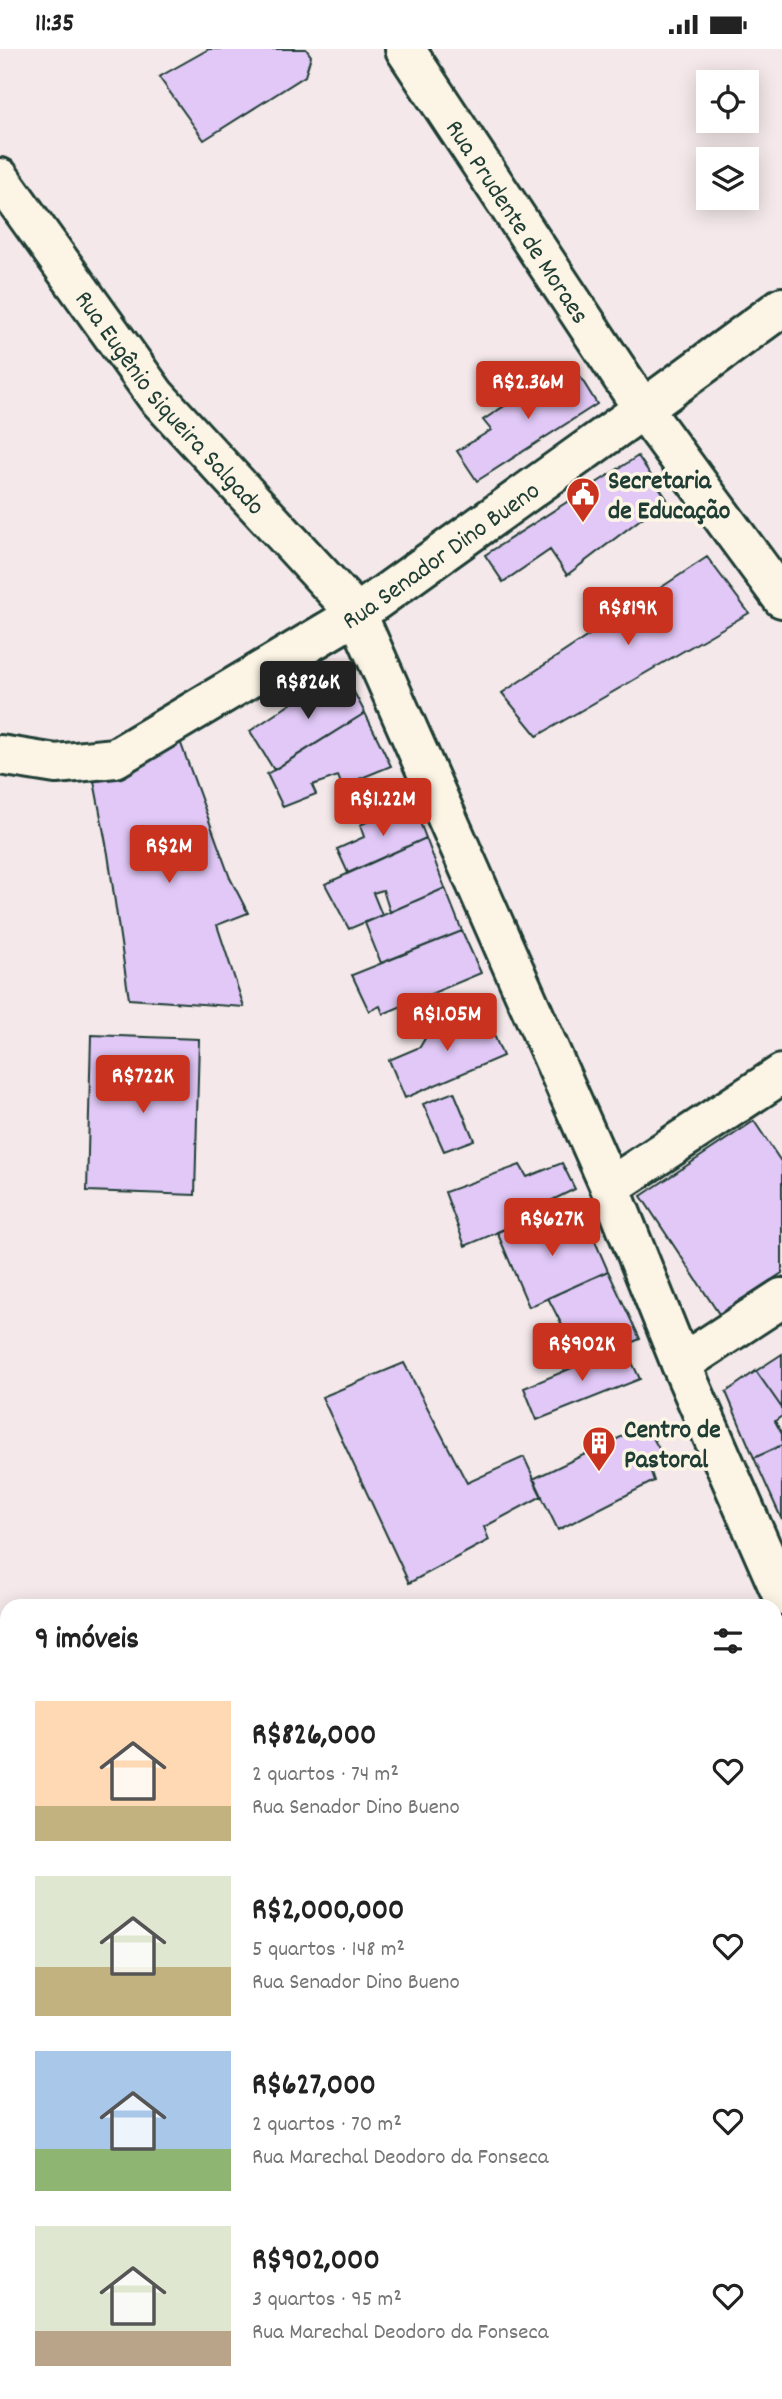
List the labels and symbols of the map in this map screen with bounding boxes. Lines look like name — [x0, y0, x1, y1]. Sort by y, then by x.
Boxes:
street label: Rua Prudente de Moraes — [435, 113, 597, 332]
street label: Rua Eugênio Siqueira Salgado — [64, 284, 272, 525]
pin: R$2.36M — [463, 361, 593, 421]
place label: Secretaria de Educação — [608, 464, 731, 531]
street label: Rua Senador Dino Bueno — [336, 474, 549, 641]
public building icon: Secretaria de Educação — [564, 475, 602, 524]
pin: R$819K — [571, 587, 685, 647]
pin: R$826K — [251, 661, 365, 721]
pin: R$1.22M — [318, 779, 448, 838]
pin: R$2M — [128, 825, 210, 885]
pin: R$1.05M — [382, 993, 512, 1053]
pin: R$722K — [86, 1055, 200, 1115]
pin: R$627K — [495, 1199, 609, 1258]
pin: R$902K — [525, 1323, 639, 1383]
place label: Centro de Pastoral — [624, 1413, 721, 1480]
building icon: Centro de Pastoral — [580, 1424, 618, 1473]

